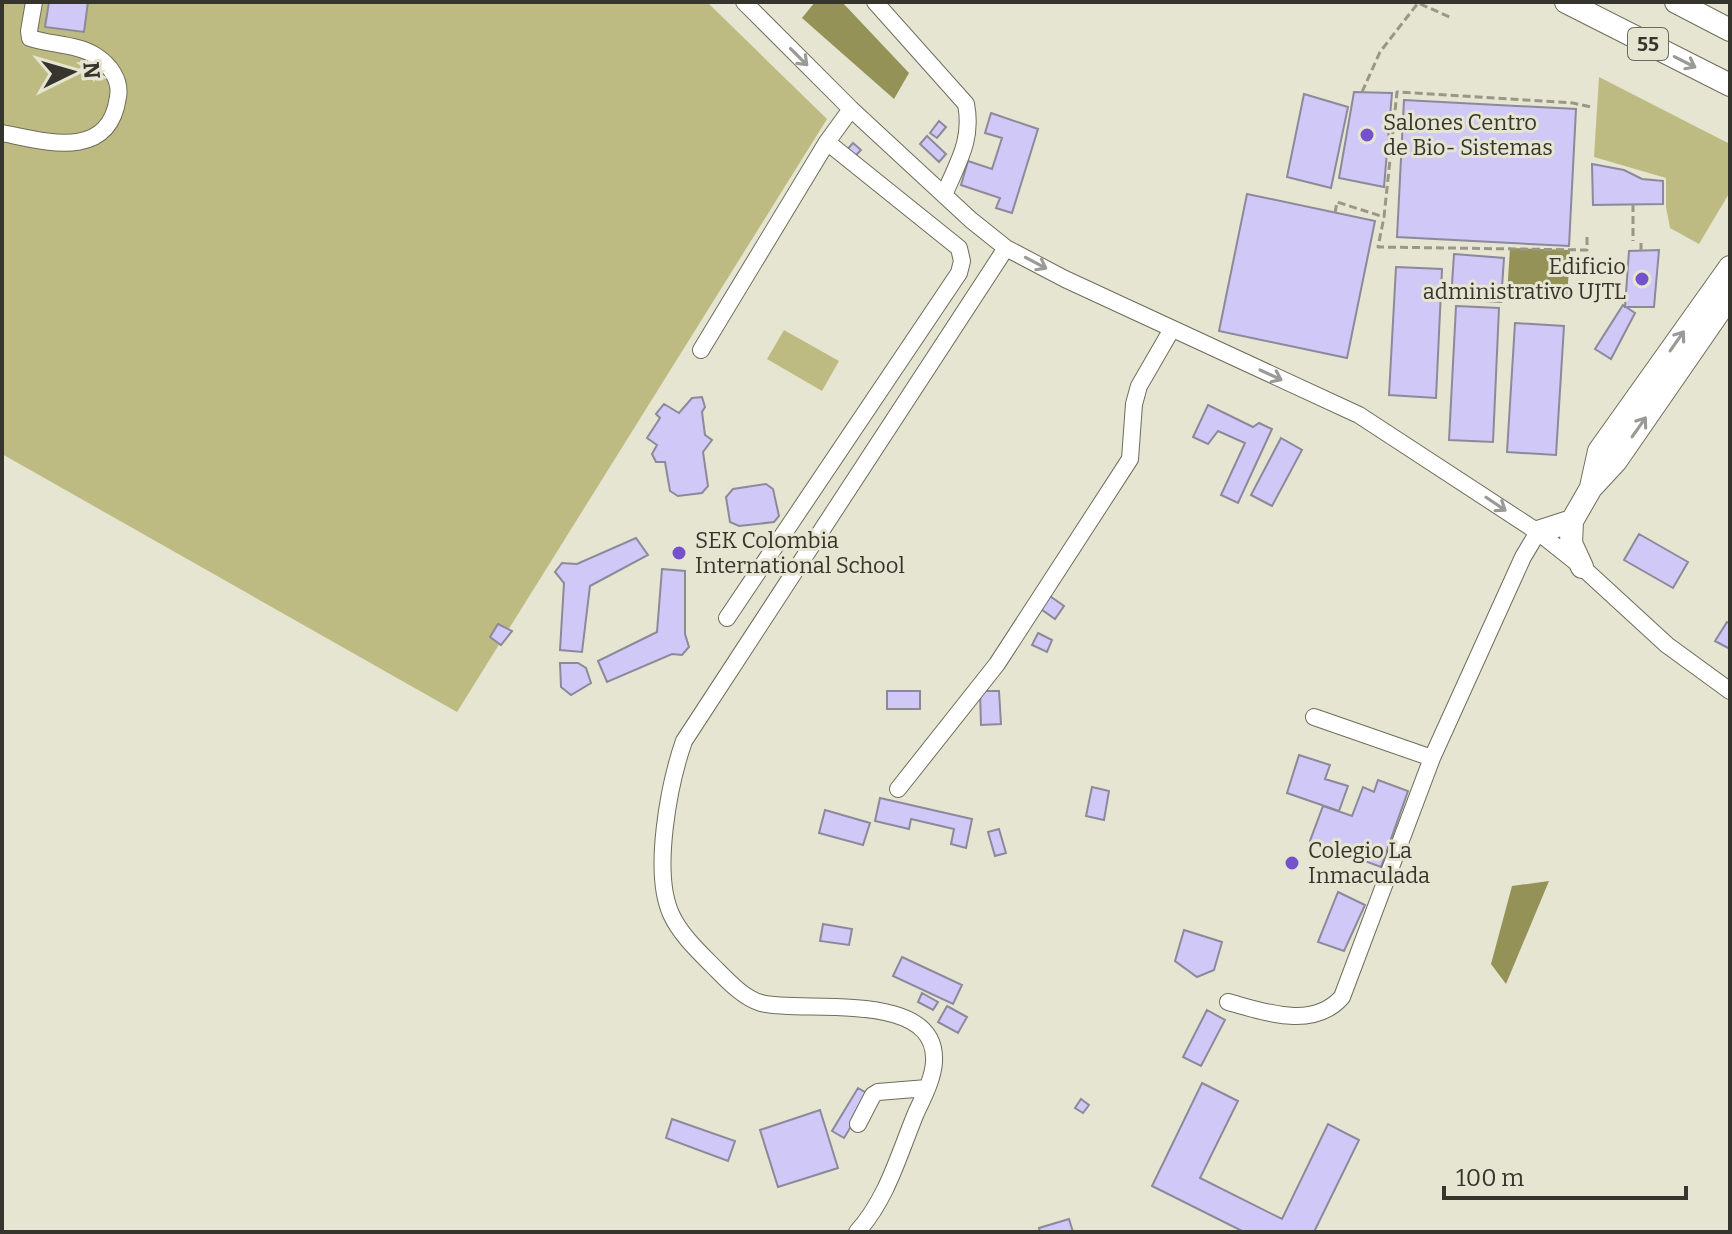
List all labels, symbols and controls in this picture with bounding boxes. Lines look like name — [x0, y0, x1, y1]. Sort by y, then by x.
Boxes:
road number: 55 — [1628, 28, 1668, 60]
north arrow — [32, 32, 112, 112]
one-way arrow — [789, 47, 808, 66]
one-way arrow — [1673, 55, 1697, 71]
text: N — [77, 61, 106, 80]
place label: Salones Centro de Bio- Sistemas — [1383, 109, 1553, 161]
marker: Salones Centro de Bio- Sistemas — [1358, 126, 1376, 144]
place label: Edificio administrativo UJTL — [1423, 253, 1626, 305]
one-way arrow — [1024, 256, 1048, 272]
marker: Edificio administrativo UJTL — [1633, 270, 1651, 288]
one-way arrow — [1669, 331, 1685, 353]
one-way arrow — [1259, 368, 1283, 383]
one-way arrow — [1631, 416, 1647, 438]
one-way arrow — [1484, 496, 1507, 512]
place label: SEK Colombia International School — [695, 527, 905, 579]
marker: SEK Colombia International School — [670, 544, 688, 562]
place label: Colegio La Inmaculada — [1308, 837, 1430, 889]
marker: Colegio La Inmaculada — [1283, 854, 1301, 872]
scale bar — [1444, 1150, 1686, 1200]
text: 100 m — [1456, 1164, 1524, 1192]

